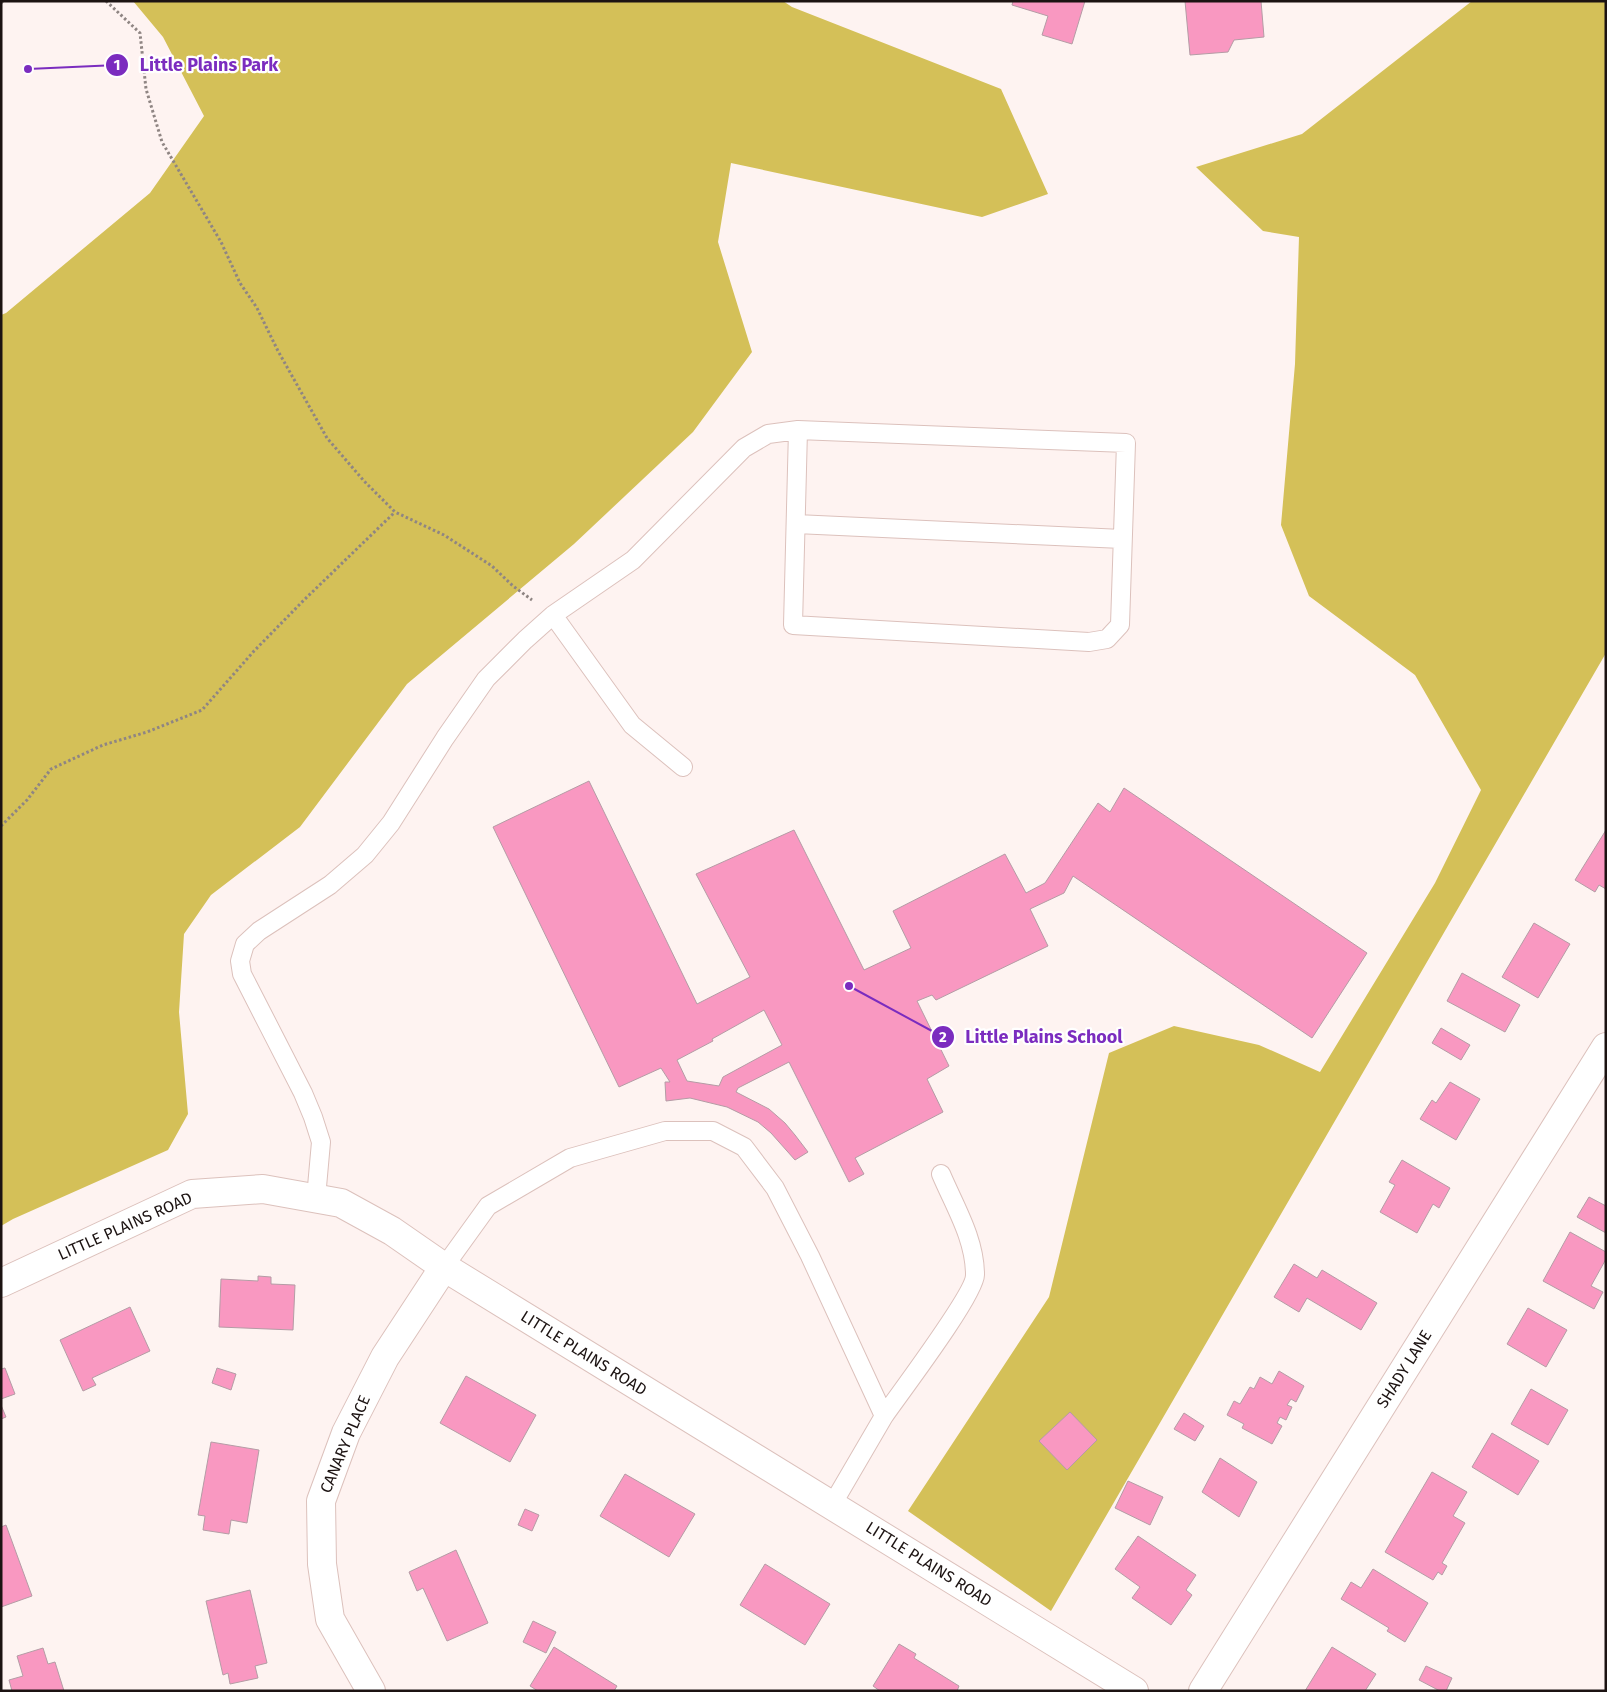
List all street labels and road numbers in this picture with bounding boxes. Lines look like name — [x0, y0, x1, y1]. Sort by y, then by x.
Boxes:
street label: LITTLE PLAINS ROAD — [55, 1188, 195, 1264]
street label: LITTLE PLAINS ROAD — [517, 1307, 651, 1399]
street label: SHADY LANE — [1373, 1327, 1435, 1411]
street label: CANARY PLACE — [316, 1392, 374, 1496]
street label: LITTLE PLAINS ROAD — [862, 1518, 996, 1610]

